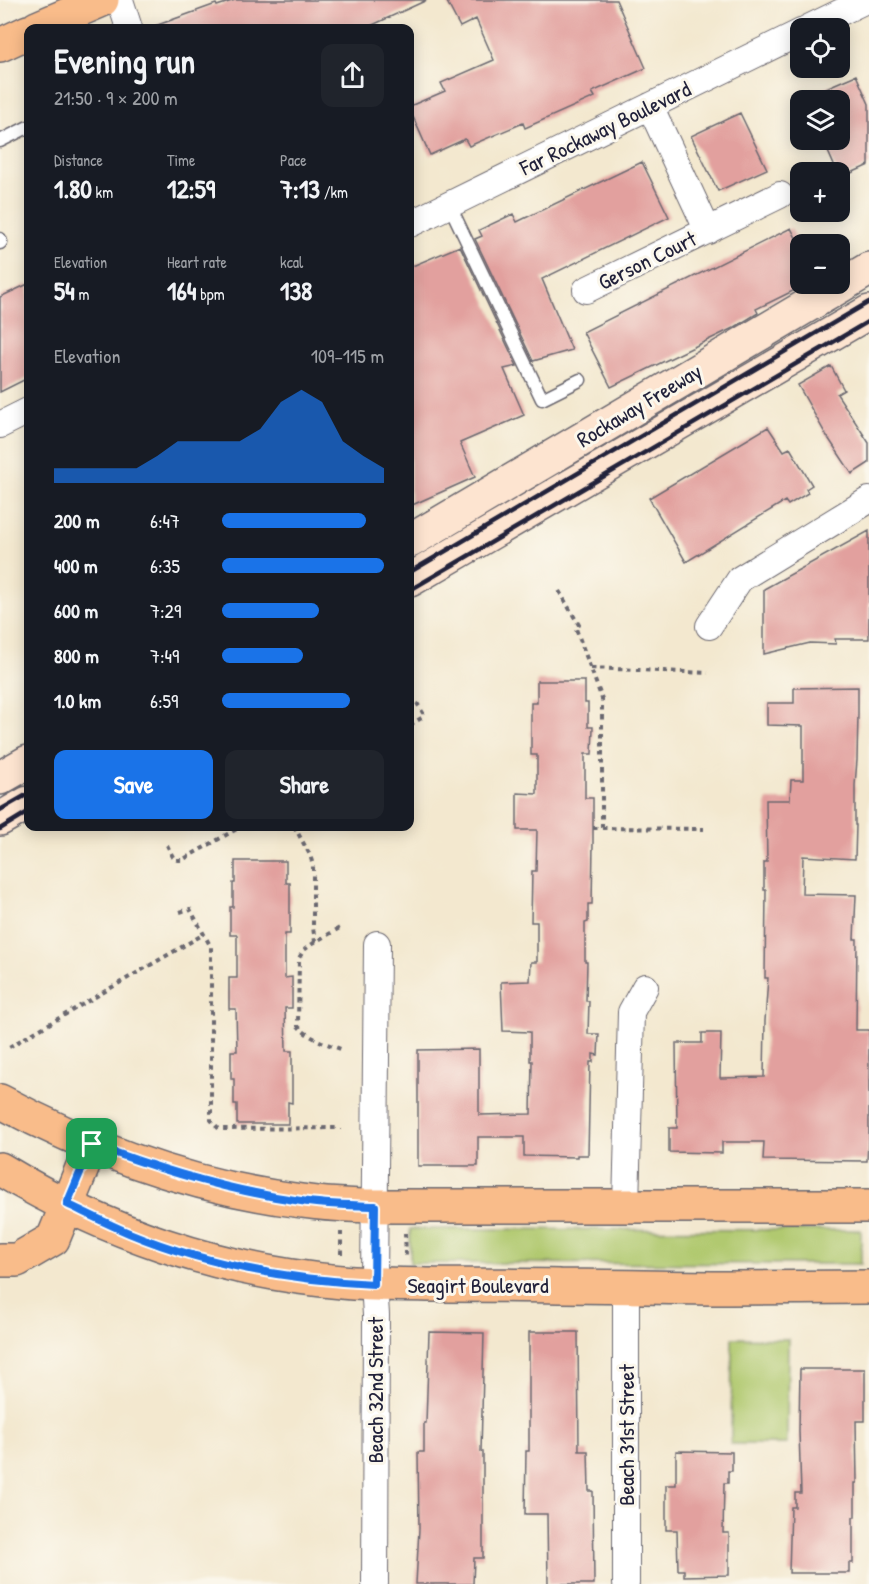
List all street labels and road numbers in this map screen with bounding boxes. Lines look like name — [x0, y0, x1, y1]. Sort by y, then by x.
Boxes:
street label: Far Rockaway Boulevard — [514, 73, 696, 183]
street label: Gerson Court — [593, 223, 702, 297]
street label: Rockaway Freeway — [571, 356, 707, 454]
street label: Seagirt Boulevard — [407, 1270, 549, 1300]
street label: Beach 32nd Street — [360, 1316, 390, 1463]
street label: Beach 31st Street — [611, 1364, 641, 1506]

